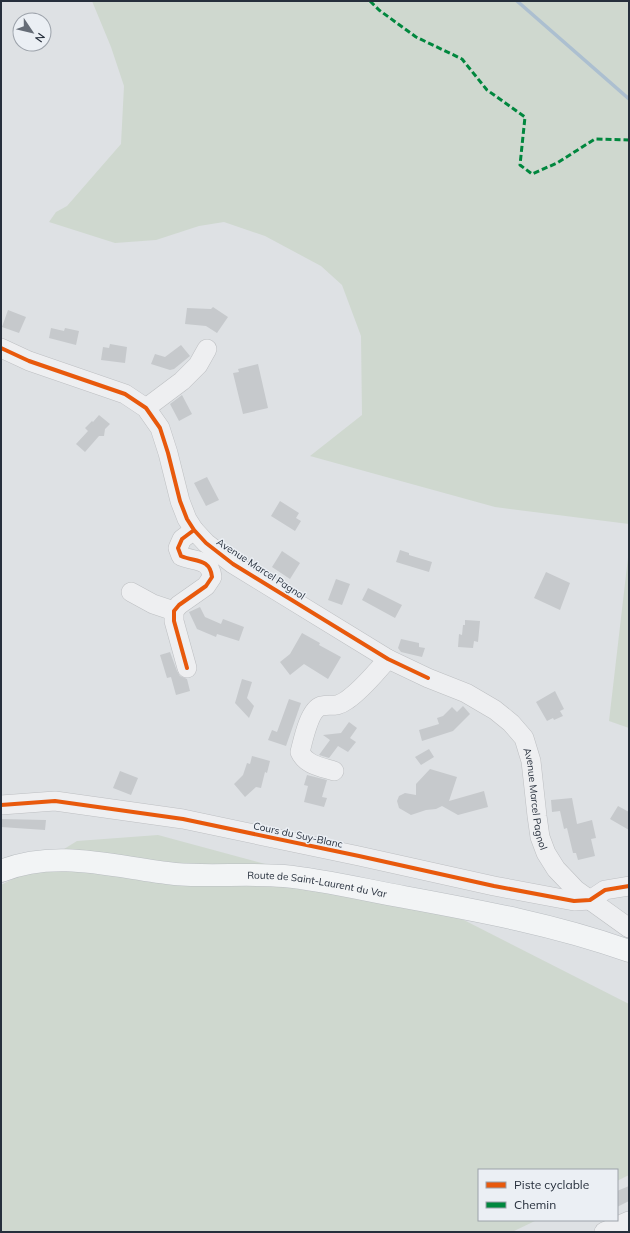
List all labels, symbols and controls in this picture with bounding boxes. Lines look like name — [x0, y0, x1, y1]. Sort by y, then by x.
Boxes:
north arrow — [12, 12, 52, 52]
text: N — [32, 30, 48, 45]
street label: Avenue Marcel Pagnol — [214, 535, 308, 603]
street label: Avenue Marcel Pagnol — [521, 746, 551, 852]
street label: Cours du Suy-Blanc — [252, 819, 344, 851]
street label: Route de Saint-Laurent du Var — [247, 868, 388, 900]
legend — [478, 1169, 618, 1221]
text: Piste cyclable — [514, 1177, 589, 1192]
text: Chemin — [514, 1197, 556, 1212]

